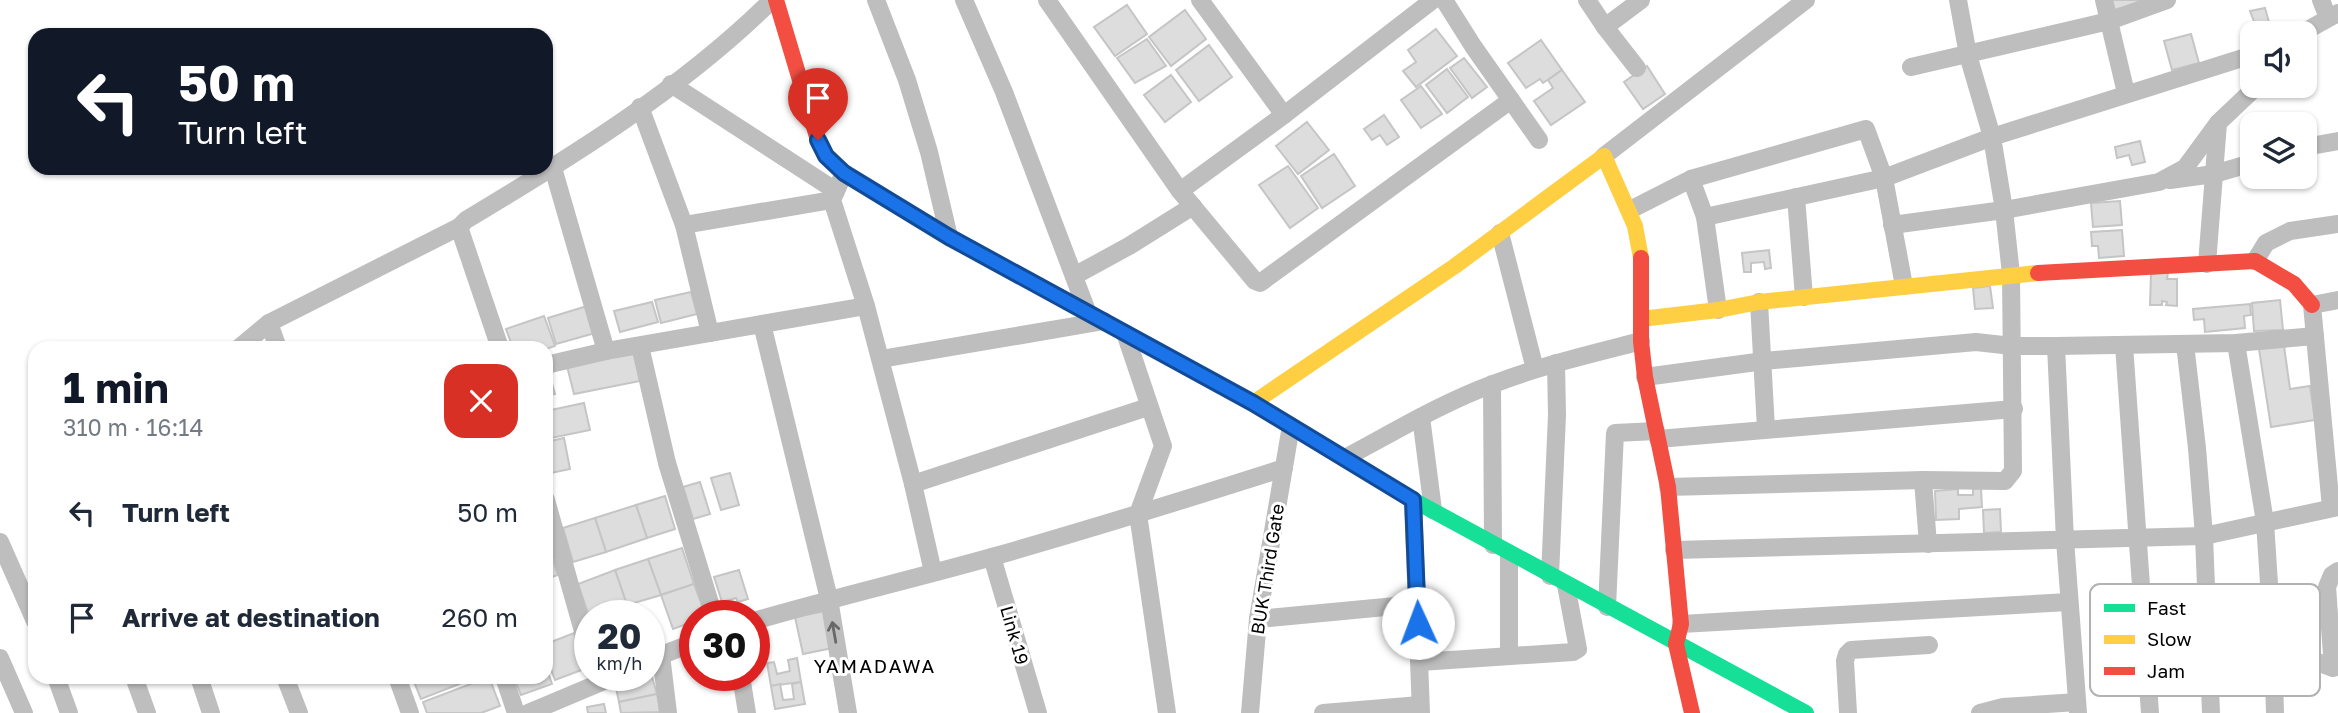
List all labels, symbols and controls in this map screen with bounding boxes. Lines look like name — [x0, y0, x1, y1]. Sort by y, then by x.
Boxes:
map controls — [2240, 21, 2317, 189]
button: sound — [2240, 21, 2317, 98]
text: 50 m — [178, 53, 295, 112]
icon: left — [63, 56, 154, 147]
pin — [788, 68, 848, 140]
icon: arrive — [799, 79, 837, 117]
button: layers — [2240, 112, 2317, 189]
text: Turn left — [178, 113, 307, 151]
text: 1 min — [63, 362, 169, 412]
button: close — [444, 364, 518, 438]
text: 310 m · 16:14 — [63, 413, 204, 441]
icon: left — [63, 494, 101, 532]
text: Turn left — [122, 497, 230, 528]
text: 50 m — [457, 497, 518, 528]
street label: BUK Third Gate — [1246, 502, 1288, 636]
legend — [2090, 584, 2320, 696]
position arrow — [1381, 586, 1455, 660]
text: Fast — [2147, 596, 2186, 619]
icon: arrive — [63, 599, 101, 637]
speed limit sign: 30 — [679, 600, 770, 691]
text: Arrive at destination — [122, 602, 380, 633]
text: 260 m — [442, 602, 518, 633]
street label: Link 19 — [996, 603, 1034, 667]
text: 20 — [597, 615, 642, 657]
one-way arrow — [827, 621, 840, 644]
text: Slow — [2147, 627, 2192, 650]
text: km/h — [597, 652, 642, 674]
district label: YAMADAWA — [814, 654, 936, 677]
text: Jam — [2147, 659, 2185, 682]

